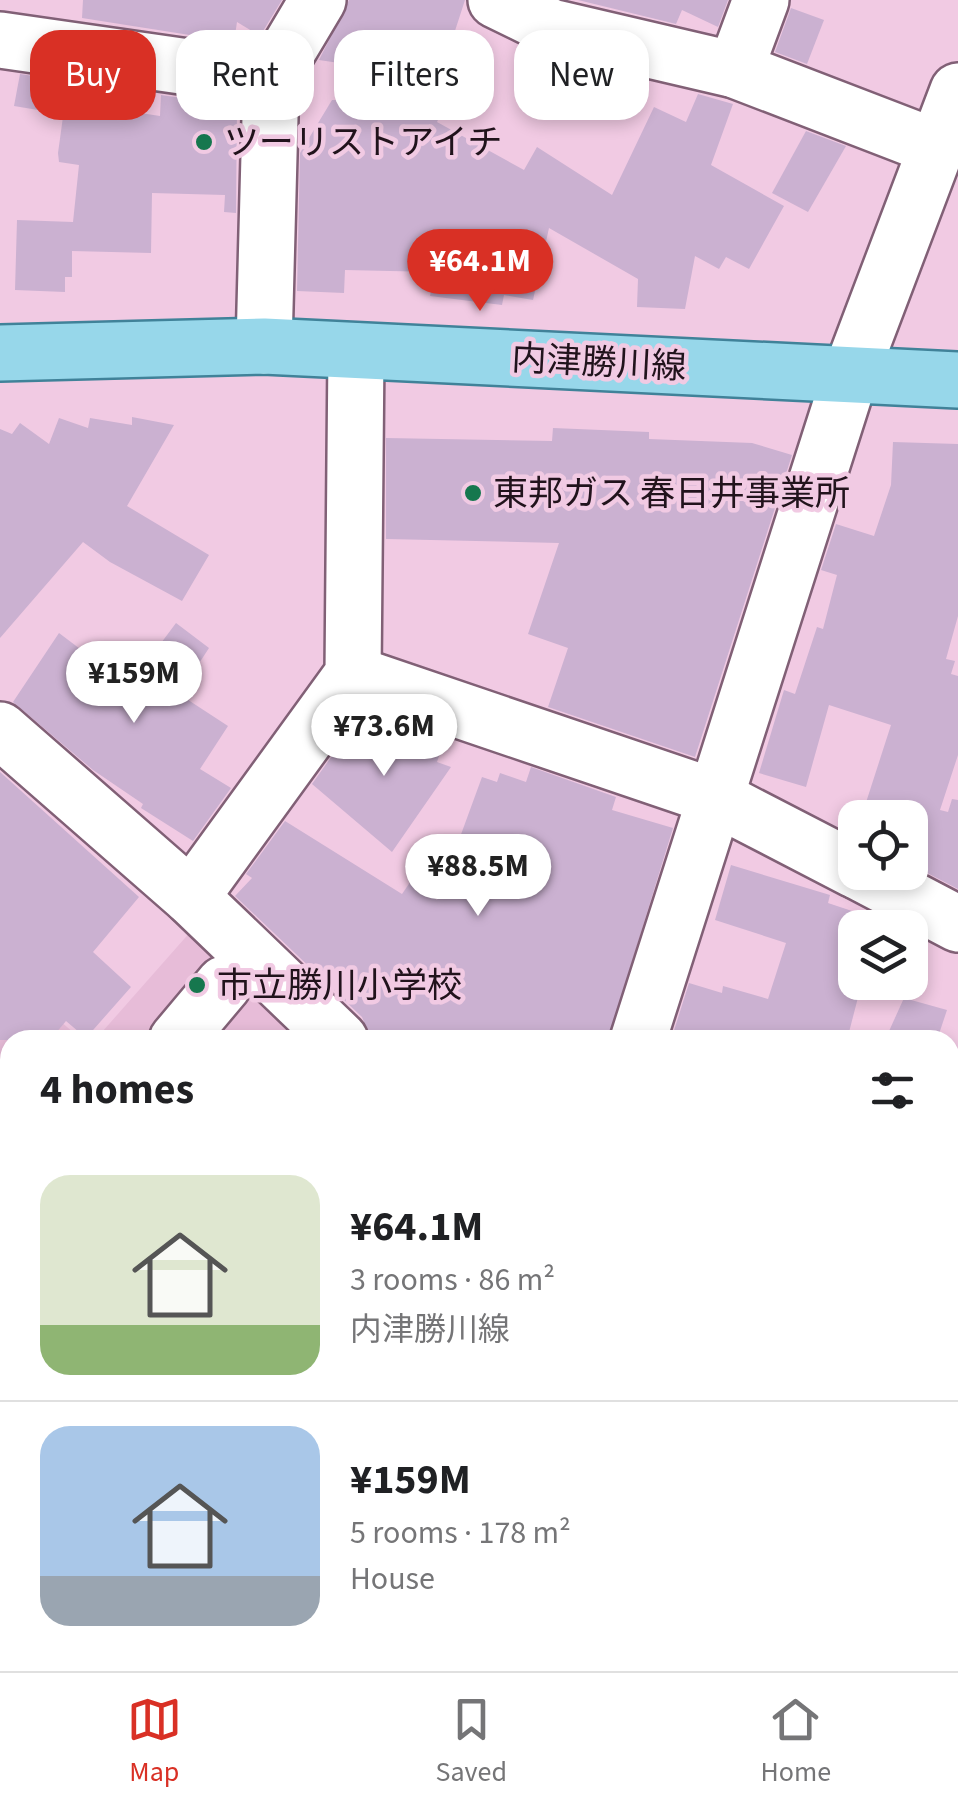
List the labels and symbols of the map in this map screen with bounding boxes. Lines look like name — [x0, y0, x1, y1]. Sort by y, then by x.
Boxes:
place label: ツーリストアイチ — [224, 118, 502, 168]
marker: ツーリストアイチ — [193, 131, 215, 153]
pin: ¥64.1M — [399, 229, 561, 314]
street label: 内津勝川線 — [510, 333, 688, 393]
place label: 東邦ガス 春日井事業所 — [493, 469, 850, 519]
marker: 東邦ガス 春日井事業所 — [462, 482, 484, 504]
pin: ¥159M — [64, 641, 204, 726]
pin: ¥73.6M — [303, 694, 465, 779]
pin: ¥88.5M — [397, 834, 559, 919]
place label: 市立勝川小学校 — [217, 961, 462, 1011]
marker: 市立勝川小学校 — [186, 974, 208, 996]

